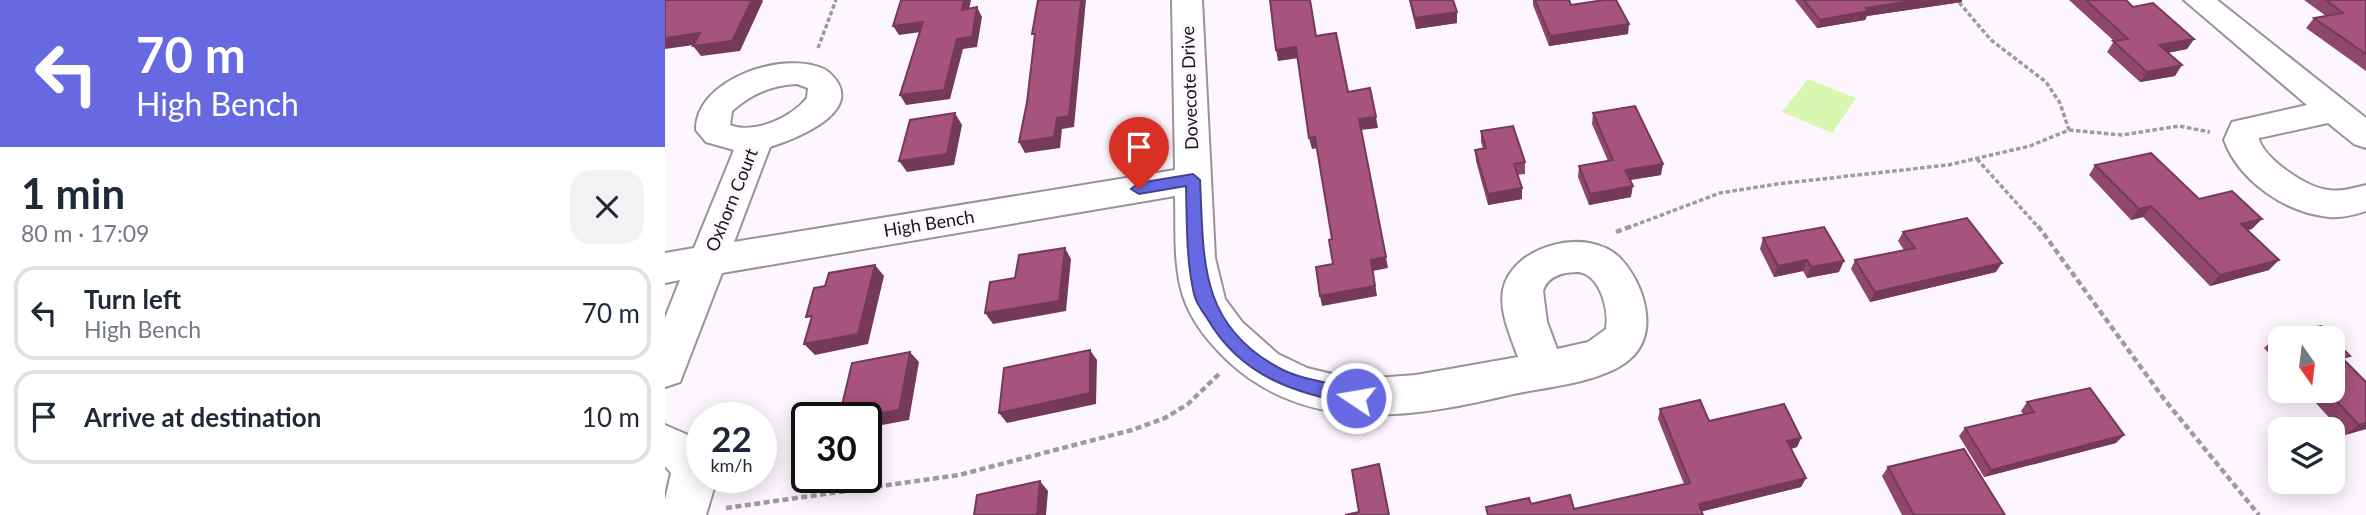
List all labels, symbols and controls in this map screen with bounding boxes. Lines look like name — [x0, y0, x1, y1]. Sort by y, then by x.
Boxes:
text: 70 m — [136, 25, 246, 83]
street label: Dovecote Drive — [1176, 26, 1202, 150]
icon: left — [21, 28, 112, 119]
text: High Bench — [136, 84, 299, 123]
pin — [1109, 117, 1169, 189]
icon: arrive — [1120, 128, 1158, 166]
street label: Oxhorn Court — [700, 144, 762, 255]
text: 1 min — [21, 168, 125, 218]
button: close — [570, 170, 644, 244]
street label: High Bench — [882, 205, 976, 241]
text: 80 m · 17:09 — [21, 219, 149, 247]
text: Turn left — [84, 283, 181, 315]
icon: left — [25, 294, 63, 332]
text: 70 m — [582, 297, 640, 329]
text: High Bench — [84, 315, 201, 343]
north arrow — [2268, 326, 2345, 402]
map controls — [2268, 326, 2345, 494]
position arrow — [1319, 361, 1393, 435]
icon: arrive — [25, 398, 63, 436]
text: Arrive at destination — [84, 401, 321, 433]
text: 10 m — [582, 401, 640, 433]
speed limit sign: 30 — [791, 402, 882, 493]
text: 22 — [711, 417, 752, 459]
button: layers — [2268, 417, 2345, 494]
text: km/h — [710, 454, 753, 476]

